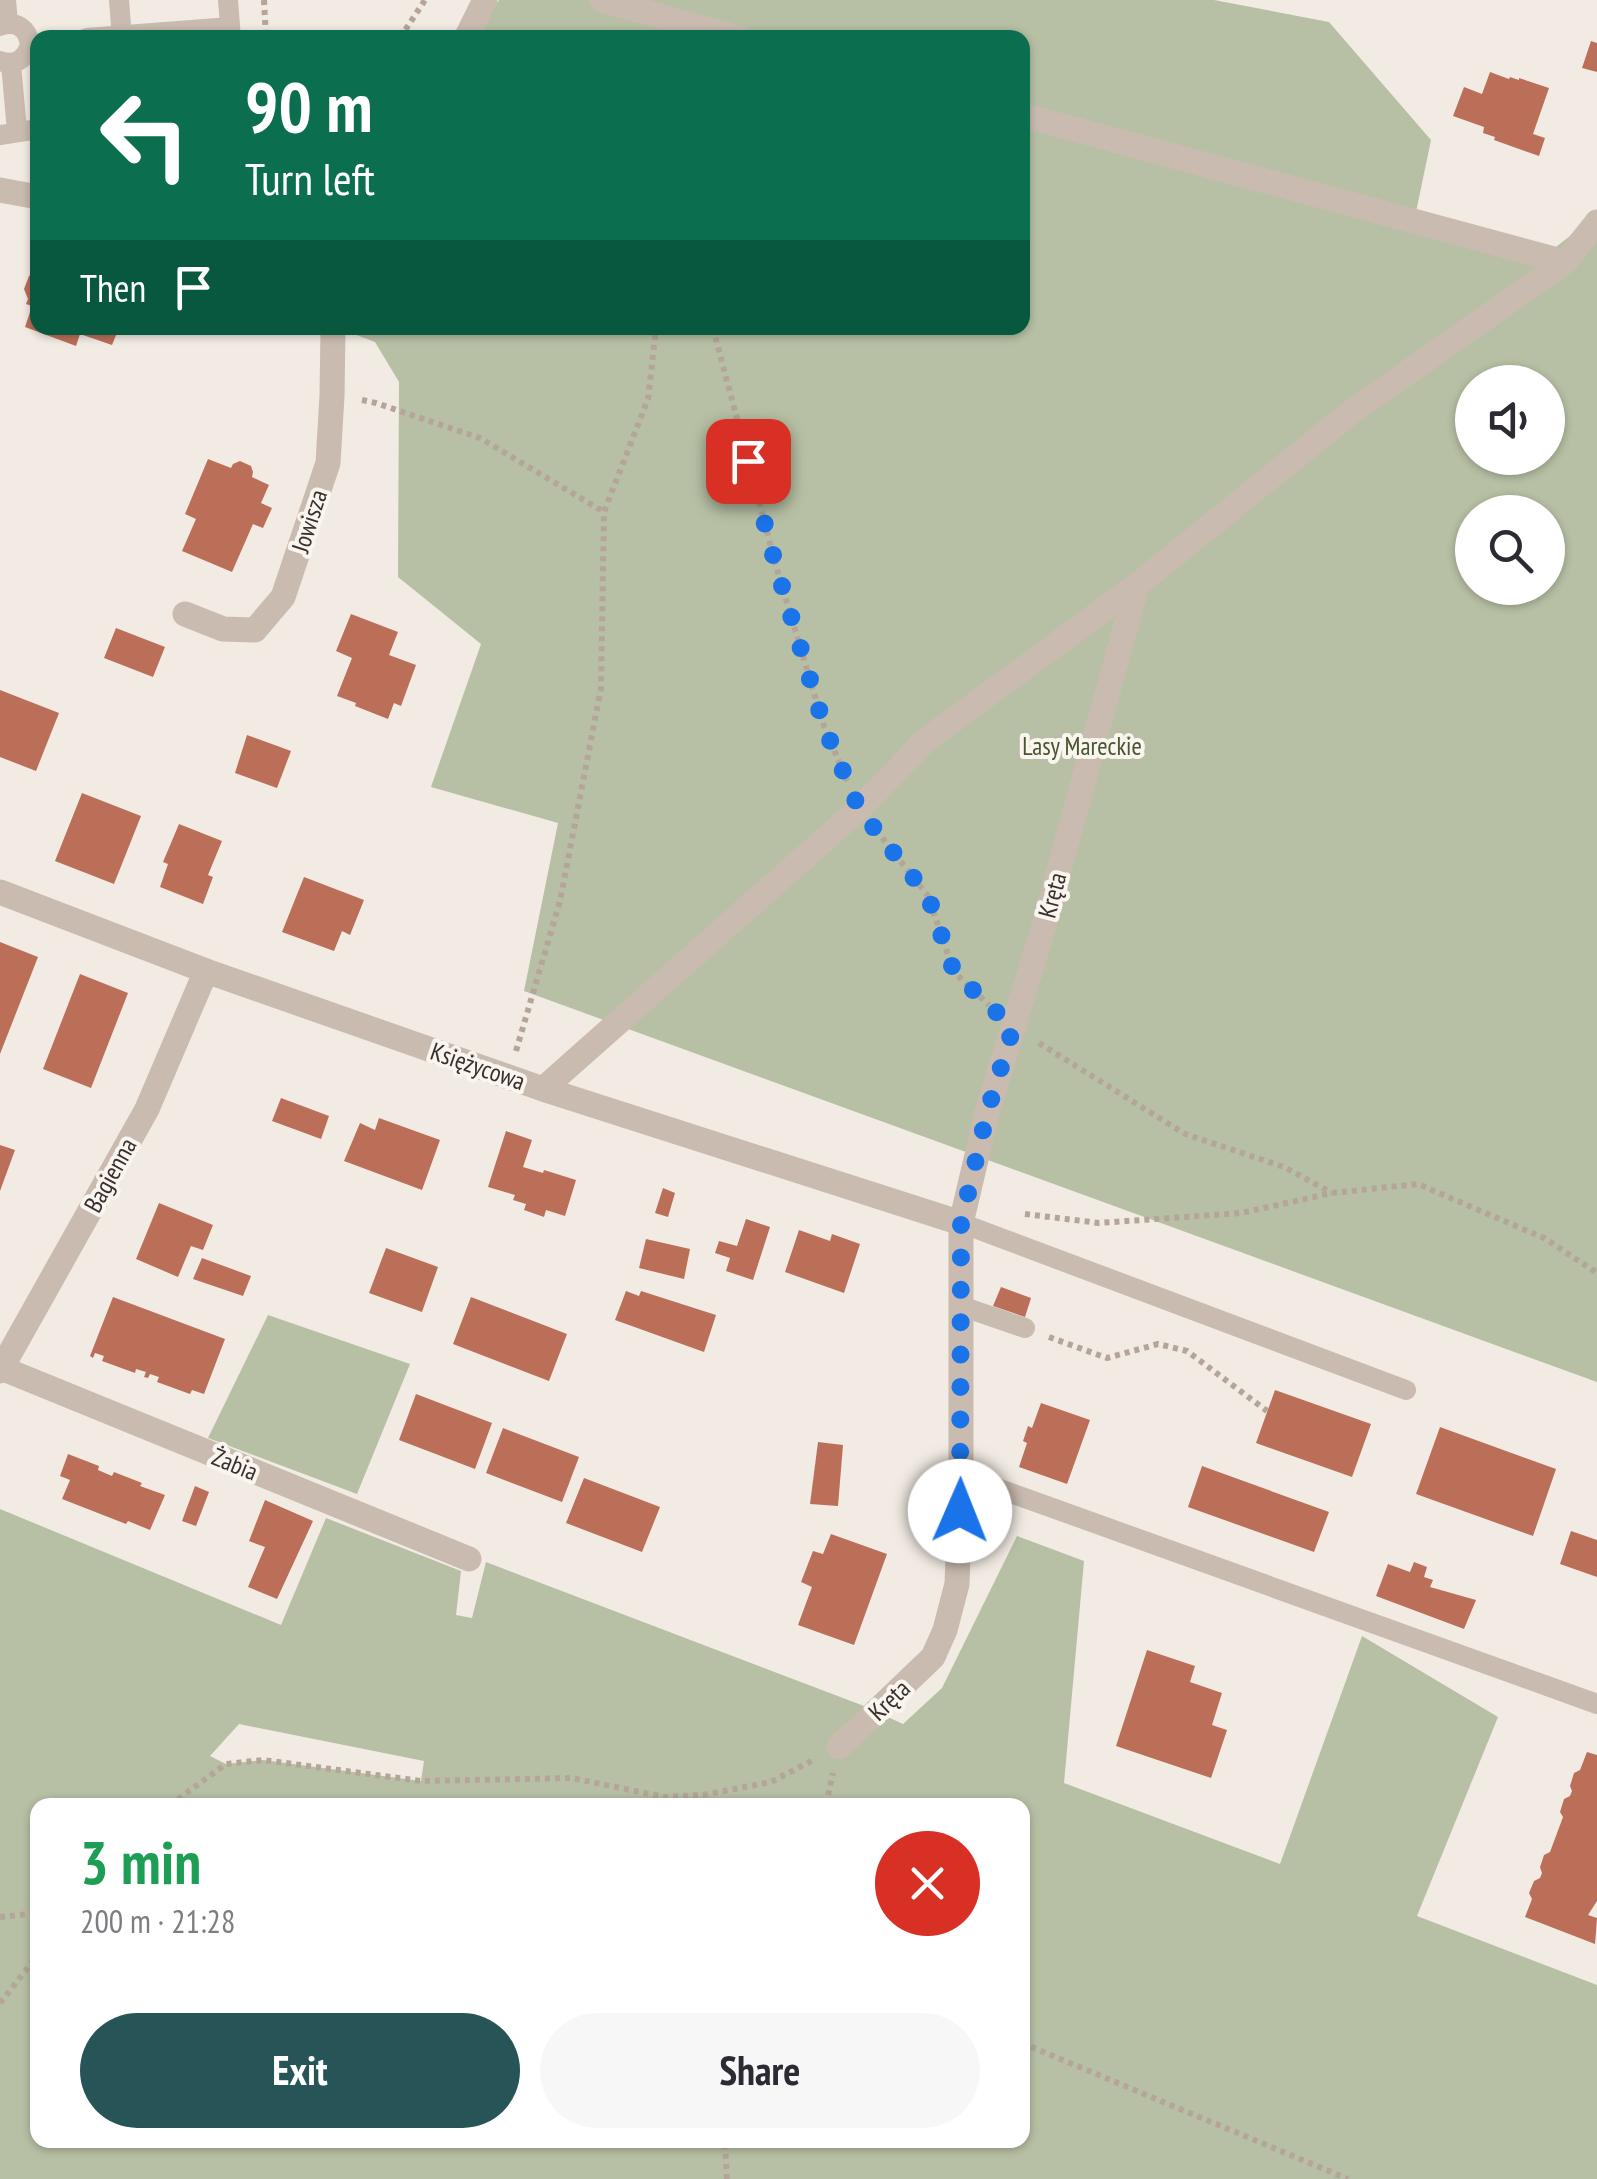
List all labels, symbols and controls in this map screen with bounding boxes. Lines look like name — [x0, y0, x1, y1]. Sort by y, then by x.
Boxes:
text: 90 m — [245, 61, 373, 151]
icon: left — [80, 70, 210, 200]
text: Turn left — [245, 149, 375, 207]
icon: arrive — [166, 260, 221, 315]
text: Then — [80, 263, 146, 312]
map controls — [1455, 365, 1565, 605]
button: sound — [1455, 365, 1565, 475]
pin — [706, 419, 791, 504]
icon: arrive — [721, 434, 776, 489]
street label: Jowisza — [284, 486, 334, 557]
button: search — [1455, 495, 1565, 605]
park label: Lasy Mareckie — [1022, 730, 1142, 762]
street label: Kręta — [1031, 869, 1073, 921]
street label: Księżycowa — [427, 1035, 529, 1097]
street label: Bagienna — [77, 1132, 143, 1218]
street label: Żabia — [207, 1440, 263, 1488]
position arrow — [908, 1459, 1012, 1563]
street label: Kręta — [861, 1673, 917, 1727]
text: 3 min — [80, 1823, 201, 1901]
button: close — [875, 1831, 980, 1936]
text: 200 m · 21:28 — [80, 1900, 235, 1942]
button: Exit — [80, 2013, 520, 2128]
button: Share — [540, 2013, 980, 2128]

